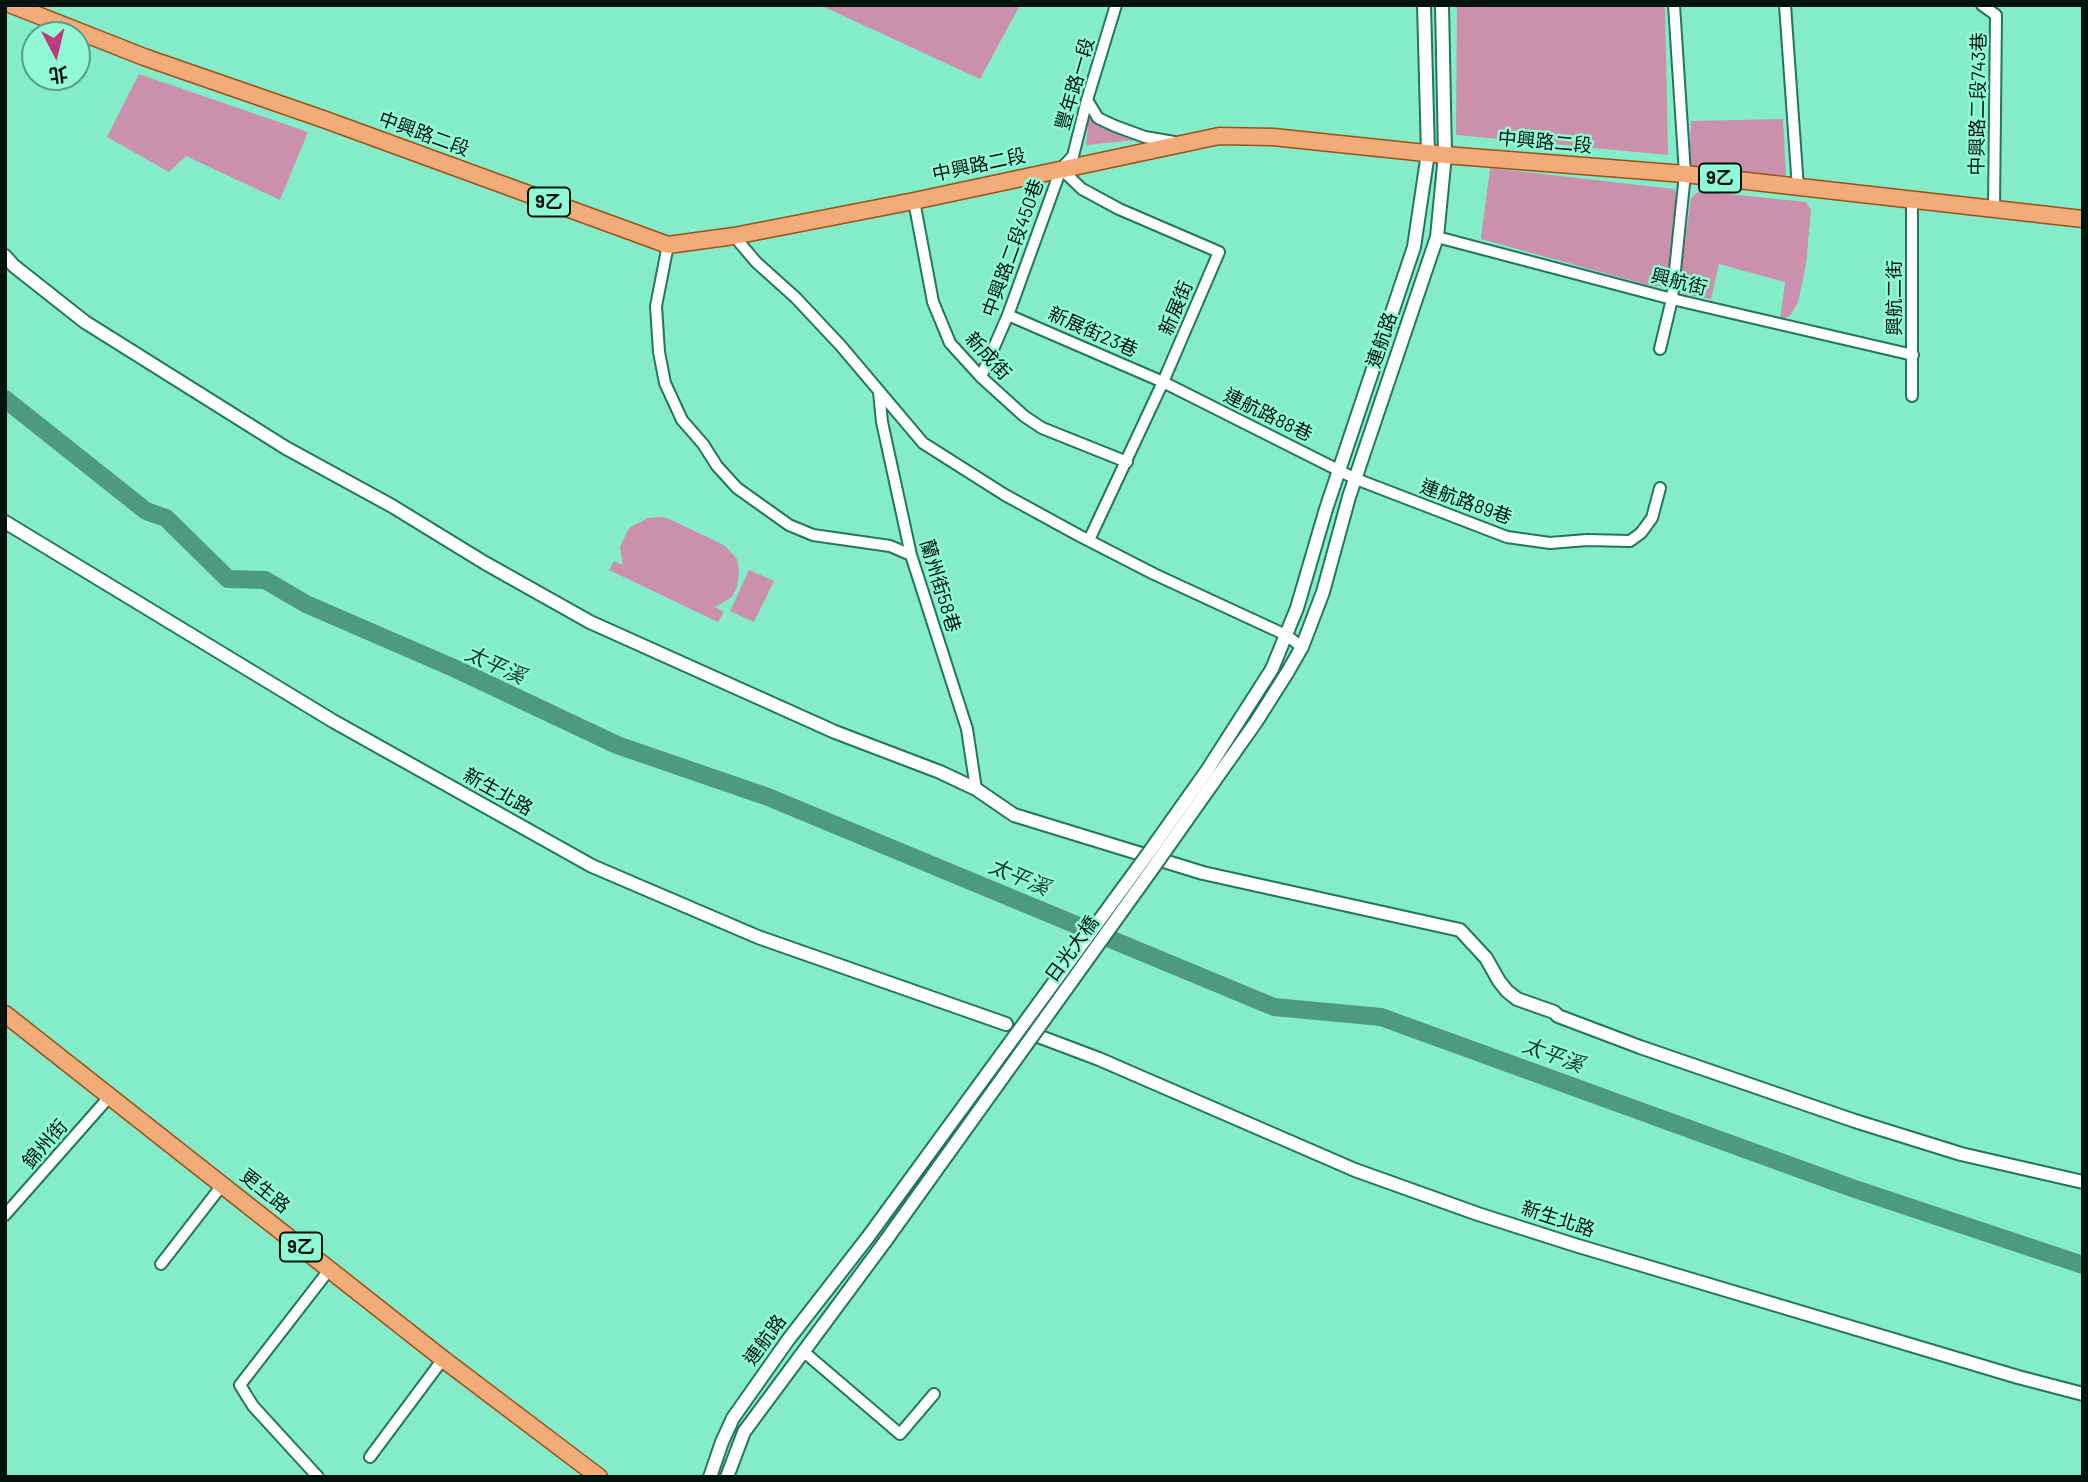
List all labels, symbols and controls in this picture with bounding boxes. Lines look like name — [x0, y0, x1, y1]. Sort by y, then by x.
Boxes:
north arrow — [21, 21, 91, 91]
street label: 中興路二段743巷 — [1965, 32, 1991, 176]
street label: 豐年路一段 — [1051, 35, 1099, 133]
text: 北 — [48, 63, 69, 88]
street label: 中興路二段 — [375, 107, 473, 161]
street label: 中興路二段 — [1497, 127, 1593, 157]
street label: 中興路二段 — [930, 144, 1028, 186]
road number: 9乙 — [1699, 163, 1741, 192]
street label: 中興路二段450巷 — [977, 176, 1049, 320]
road number: 9乙 — [528, 188, 570, 216]
street label: 興航二街 — [1884, 260, 1906, 336]
street label: 興航街 — [1649, 264, 1709, 300]
street label: 新展街 — [1154, 277, 1198, 339]
street label: 新展街23巷 — [1045, 302, 1141, 362]
street label: 連航路 — [1362, 309, 1402, 371]
street label: 新成街 — [960, 327, 1016, 385]
street label: 連航路88巷 — [1220, 384, 1316, 446]
street label: 連航路89巷 — [1417, 475, 1515, 529]
street label: 蘭州街58巷 — [915, 537, 965, 635]
water label: 太平溪 — [461, 641, 529, 689]
street label: 新生北路 — [459, 764, 537, 820]
water label: 太平溪 — [985, 853, 1053, 901]
street label: 日光大橋 — [1040, 912, 1104, 986]
water label: 太平溪 — [1519, 1032, 1587, 1078]
street label: 錦州街 — [18, 1115, 72, 1173]
street label: 更生路 — [236, 1164, 294, 1218]
street label: 新生北路 — [1518, 1196, 1598, 1242]
road number: 9乙 — [280, 1232, 322, 1262]
street label: 連航路 — [739, 1310, 791, 1370]

